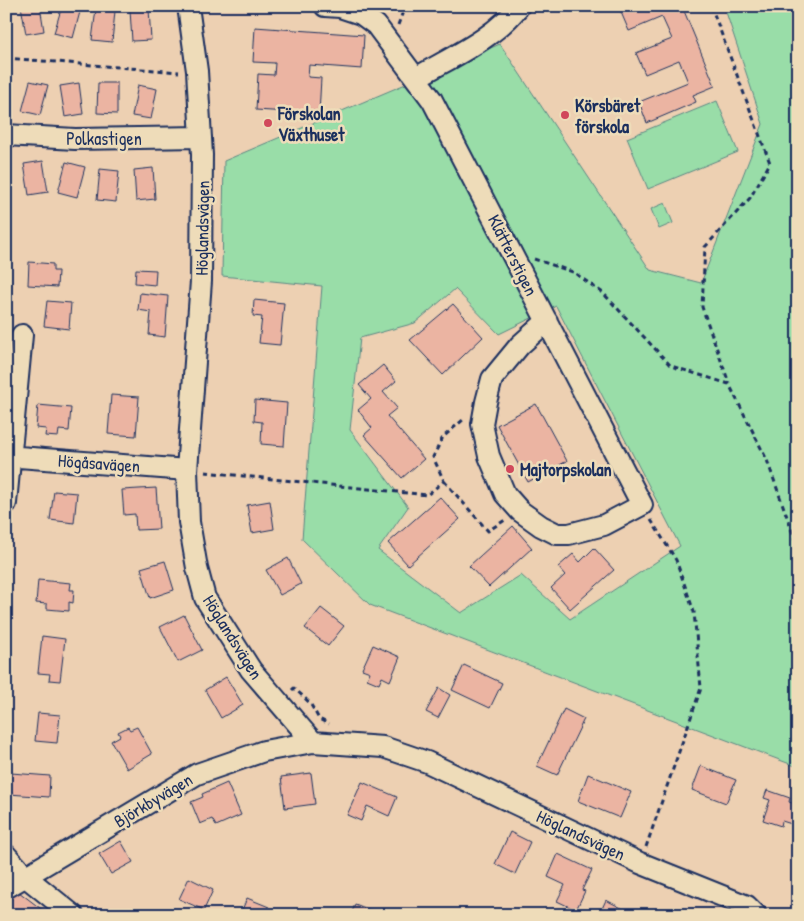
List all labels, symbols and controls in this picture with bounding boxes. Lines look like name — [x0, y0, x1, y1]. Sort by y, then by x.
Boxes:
place label: Körsbäret förskola — [575, 93, 641, 139]
place label: Förskolan Växthuset — [277, 101, 345, 147]
marker: Körsbäret förskola — [559, 109, 571, 121]
marker: Förskolan Växthuset — [262, 117, 274, 129]
street label: Polkastigen — [66, 126, 142, 151]
street label: Höglandsvägen — [189, 180, 215, 276]
street label: Klätterstigen — [482, 210, 544, 300]
street label: Högåsavägen — [57, 448, 141, 478]
place label: Majtorpskolan — [520, 457, 612, 483]
marker: Majtorpskolan — [504, 463, 516, 475]
street label: Höglandsvägen — [197, 590, 269, 684]
street label: Björkbyvägen — [109, 767, 197, 833]
street label: Höglandsvägen — [533, 804, 629, 866]

